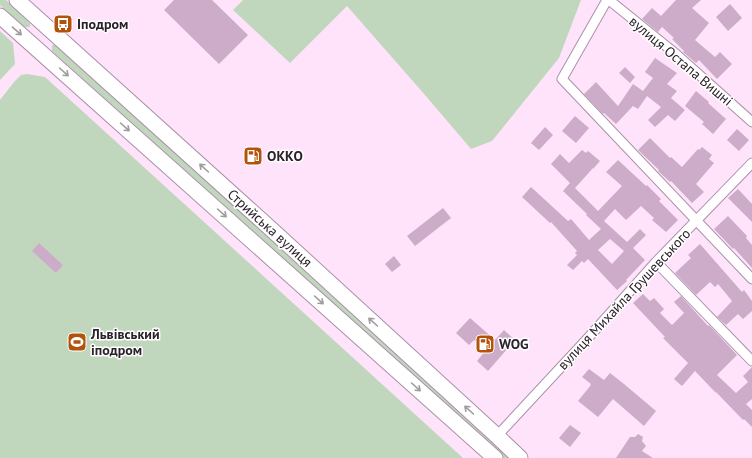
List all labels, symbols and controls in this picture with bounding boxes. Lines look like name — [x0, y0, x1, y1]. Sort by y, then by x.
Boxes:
street label: вулиця Остапа Вишні — [625, 12, 737, 110]
bus stop icon: Іподром — [52, 13, 74, 35]
place label: Іподром — [77, 15, 128, 33]
one-way arrow — [12, 26, 22, 35]
one-way arrow — [59, 67, 69, 77]
one-way arrow — [120, 122, 130, 131]
fuel station icon: ОККО — [242, 145, 264, 167]
place label: ОККО — [267, 147, 303, 165]
one-way arrow — [199, 164, 209, 173]
street label: Стрийська вулиця — [224, 185, 316, 271]
one-way arrow — [217, 209, 227, 218]
street label: вулиця Михайла Грушевського — [554, 225, 694, 373]
one-way arrow — [314, 295, 324, 305]
one-way arrow — [368, 317, 378, 326]
place label: Львівський іподром — [90, 325, 160, 359]
sports icon: Львівський іподром — [66, 331, 88, 353]
fuel station icon: WOG — [474, 333, 496, 355]
place label: WOG — [499, 335, 529, 353]
one-way arrow — [411, 382, 421, 391]
one-way arrow — [464, 405, 474, 414]

